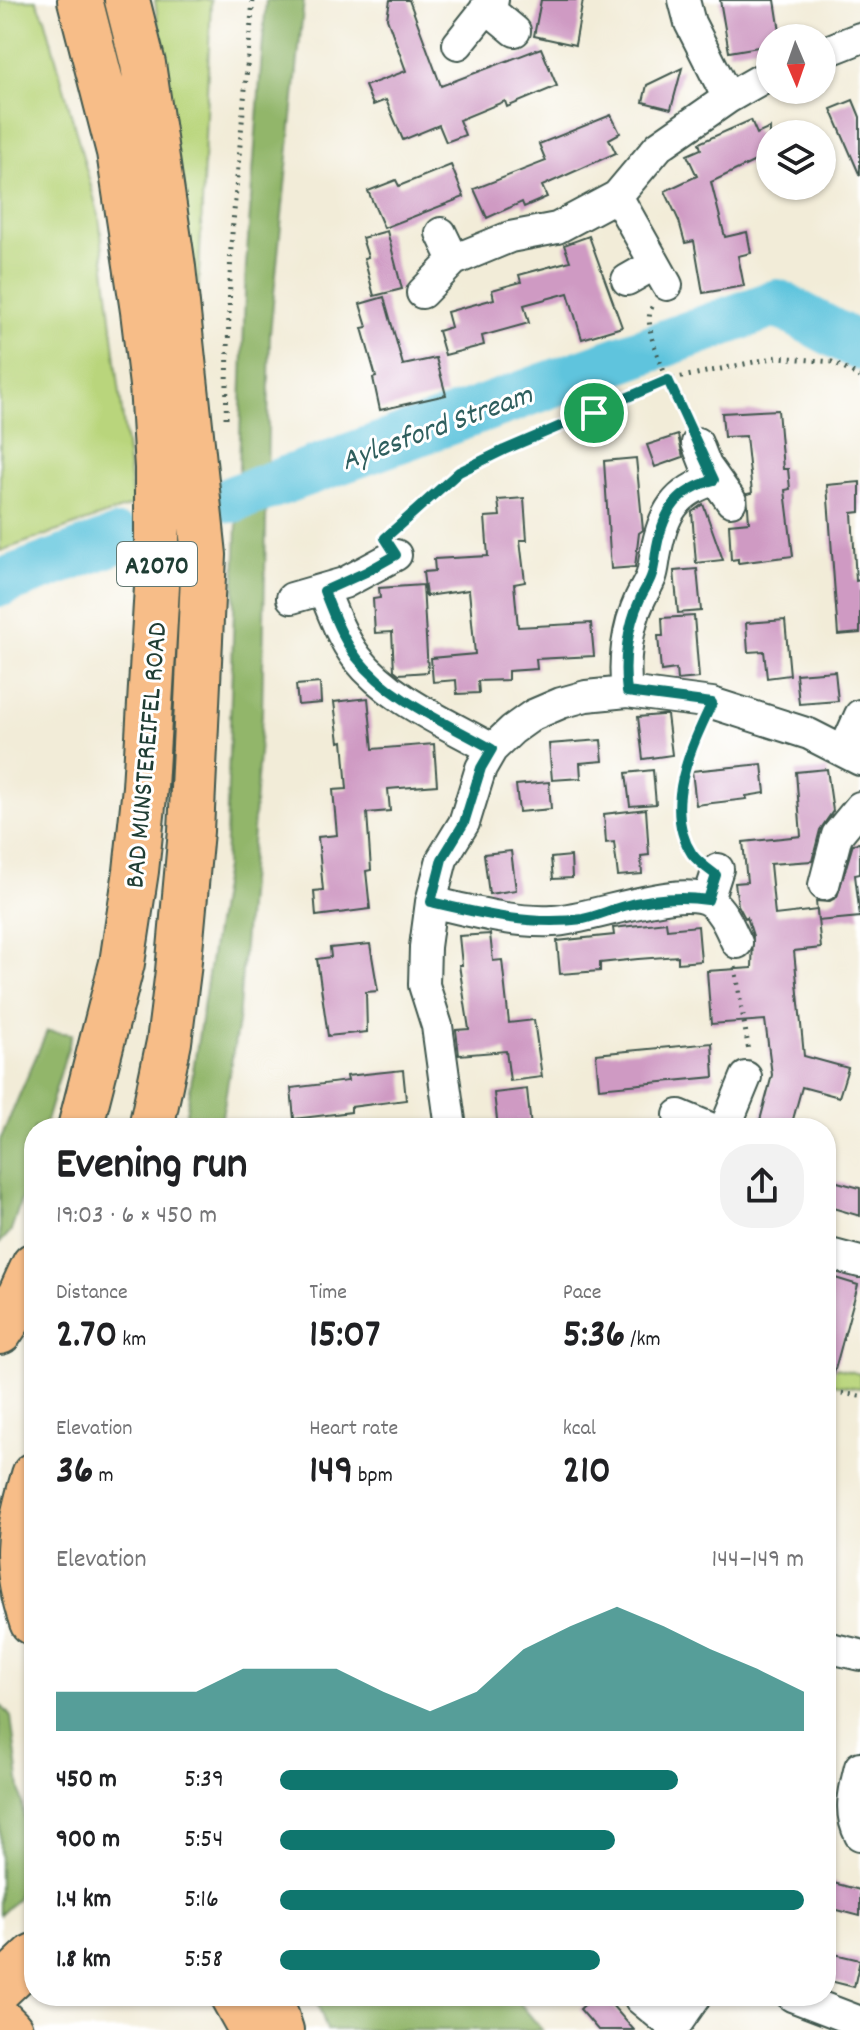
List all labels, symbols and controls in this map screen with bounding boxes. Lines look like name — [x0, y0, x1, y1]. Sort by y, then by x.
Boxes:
north arrow — [756, 24, 836, 104]
map controls — [756, 24, 836, 200]
button: layers — [756, 120, 836, 200]
water label: Aylesford Stream — [336, 376, 540, 485]
pin — [560, 379, 628, 447]
icon: arrive — [572, 391, 616, 435]
road number: A2070 — [117, 542, 197, 586]
street label: BAD MUNSTEREIFEL ROAD — [117, 621, 181, 890]
text: Evening run — [56, 1136, 247, 1199]
button: share — [720, 1144, 804, 1228]
text: 19:03 · 6 × 450 m — [56, 1198, 217, 1235]
text: Distance — [56, 1278, 128, 1309]
text: Time — [309, 1278, 347, 1309]
text: Pace — [563, 1278, 602, 1309]
text: 2.70 — [56, 1309, 117, 1366]
text: 15:07 — [309, 1309, 380, 1366]
text: 5:36 — [563, 1309, 625, 1366]
text: km — [117, 1325, 146, 1356]
text: /km — [625, 1325, 661, 1356]
text: Elevation — [56, 1414, 133, 1445]
text: Heart rate — [309, 1414, 398, 1445]
text: kcal — [563, 1414, 596, 1445]
text: 36 — [56, 1445, 93, 1502]
text: 149 — [309, 1445, 353, 1502]
text: 210 — [563, 1445, 611, 1502]
text: m — [93, 1461, 114, 1492]
text: bpm — [353, 1461, 393, 1492]
text: Elevation — [56, 1542, 146, 1579]
text: 144–149 m — [712, 1542, 804, 1579]
text: 450 m — [56, 1762, 117, 1799]
text: 5:39 — [184, 1762, 224, 1799]
text: 900 m — [56, 1822, 120, 1859]
text: 5:54 — [184, 1822, 223, 1859]
text: 1.4 km — [56, 1882, 111, 1919]
text: 5:16 — [184, 1882, 219, 1919]
text: 1.8 km — [56, 1942, 111, 1979]
text: 5:58 — [184, 1942, 223, 1979]

